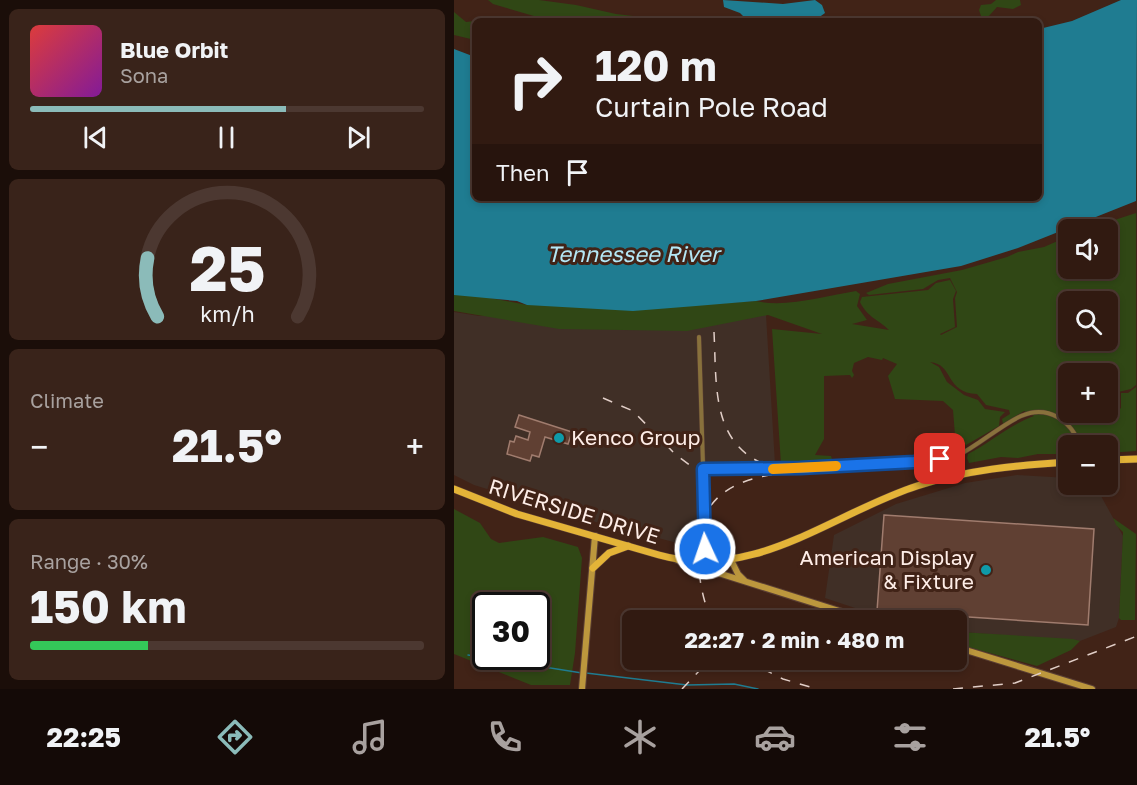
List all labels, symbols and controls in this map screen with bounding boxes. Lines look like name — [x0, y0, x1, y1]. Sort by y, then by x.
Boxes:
text: Blue Orbit — [120, 36, 228, 63]
text: 120 m — [595, 40, 717, 90]
icon: right — [496, 42, 574, 120]
text: Sona — [120, 63, 168, 87]
text: Curtain Pole Road — [595, 91, 828, 123]
icon: previous — [79, 121, 112, 154]
icon: pause — [210, 121, 243, 154]
icon: next — [342, 121, 375, 154]
icon: arrive — [561, 156, 594, 189]
text: Then — [496, 159, 549, 186]
map controls — [1058, 219, 1118, 495]
button: sound — [1058, 219, 1118, 279]
text: 25 — [189, 230, 265, 305]
water label: Tennessee River — [547, 240, 723, 267]
button: search — [1058, 291, 1118, 351]
text: km/h — [200, 301, 254, 327]
button: + — [1058, 363, 1118, 423]
text: Climate — [30, 388, 104, 412]
text: 21.5° — [172, 418, 282, 472]
place label: Kenco Group — [571, 424, 700, 450]
text: − — [30, 427, 48, 466]
text: + — [406, 427, 424, 466]
marker: Kenco Group — [552, 431, 566, 445]
pin — [914, 433, 965, 484]
button: − — [1058, 435, 1118, 495]
icon: arrive — [923, 442, 956, 475]
street label: RIVERSIDE DRIVE — [486, 473, 663, 549]
position arrow — [673, 517, 737, 581]
place label: American Display & Fixture — [800, 544, 974, 594]
text: Range · 30% — [30, 549, 148, 573]
marker: American Display & Fixture — [979, 563, 993, 577]
text: 150 km — [30, 579, 187, 633]
speed limit sign: 30 — [472, 592, 550, 670]
text: 22:27 · 2 min · 480 m — [685, 626, 904, 653]
icon: directions — [214, 716, 256, 758]
icon: music — [349, 716, 391, 758]
icon: phone — [484, 716, 526, 758]
icon: climate — [619, 716, 661, 758]
icon: car — [754, 716, 796, 758]
icon: filters — [889, 716, 931, 758]
text: 22:25 — [47, 721, 121, 753]
text: 21.5° — [1024, 721, 1090, 753]

